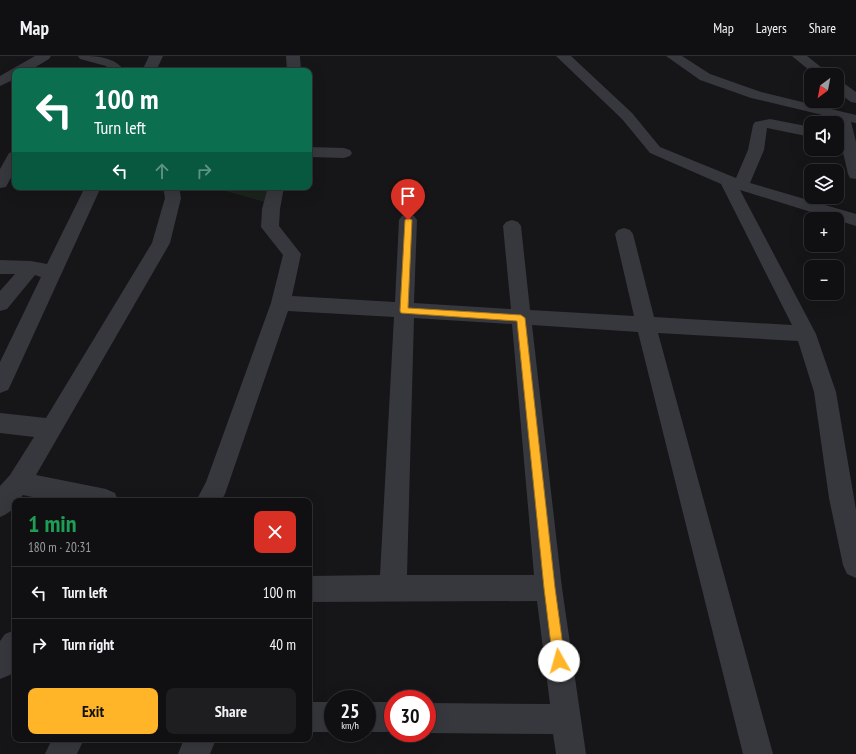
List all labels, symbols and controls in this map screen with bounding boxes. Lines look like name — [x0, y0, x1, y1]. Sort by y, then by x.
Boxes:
text: Map — [20, 16, 49, 40]
text: Map — [713, 19, 734, 37]
text: Layers — [756, 19, 787, 37]
text: Share — [809, 19, 836, 37]
north arrow — [804, 68, 844, 108]
map controls — [804, 68, 844, 300]
text: 100 m — [94, 80, 158, 117]
icon: left — [28, 84, 80, 136]
text: Turn left — [94, 116, 146, 139]
button: sound — [804, 116, 844, 156]
icon: left — [109, 160, 131, 182]
icon: ahead — [151, 160, 173, 182]
icon: right — [193, 160, 215, 182]
button: layers — [804, 164, 844, 204]
pin — [391, 179, 425, 220]
icon: arrive — [397, 185, 419, 207]
button: + — [804, 212, 844, 252]
button: − — [804, 260, 844, 300]
text: 1 min — [28, 508, 76, 539]
button: close — [254, 511, 296, 553]
text: 180 m · 20:31 — [28, 539, 91, 556]
icon: left — [28, 582, 50, 604]
text: Turn left — [62, 583, 107, 602]
text: 100 m — [263, 583, 296, 602]
icon: right — [28, 634, 50, 656]
text: Turn right — [62, 635, 114, 654]
text: 40 m — [270, 635, 296, 654]
position arrow — [538, 640, 580, 682]
button: Exit — [28, 688, 158, 734]
button: Share — [166, 688, 296, 734]
speed limit sign: 30 — [384, 690, 436, 742]
text: 25 — [340, 698, 360, 724]
text: km/h — [341, 719, 359, 732]

